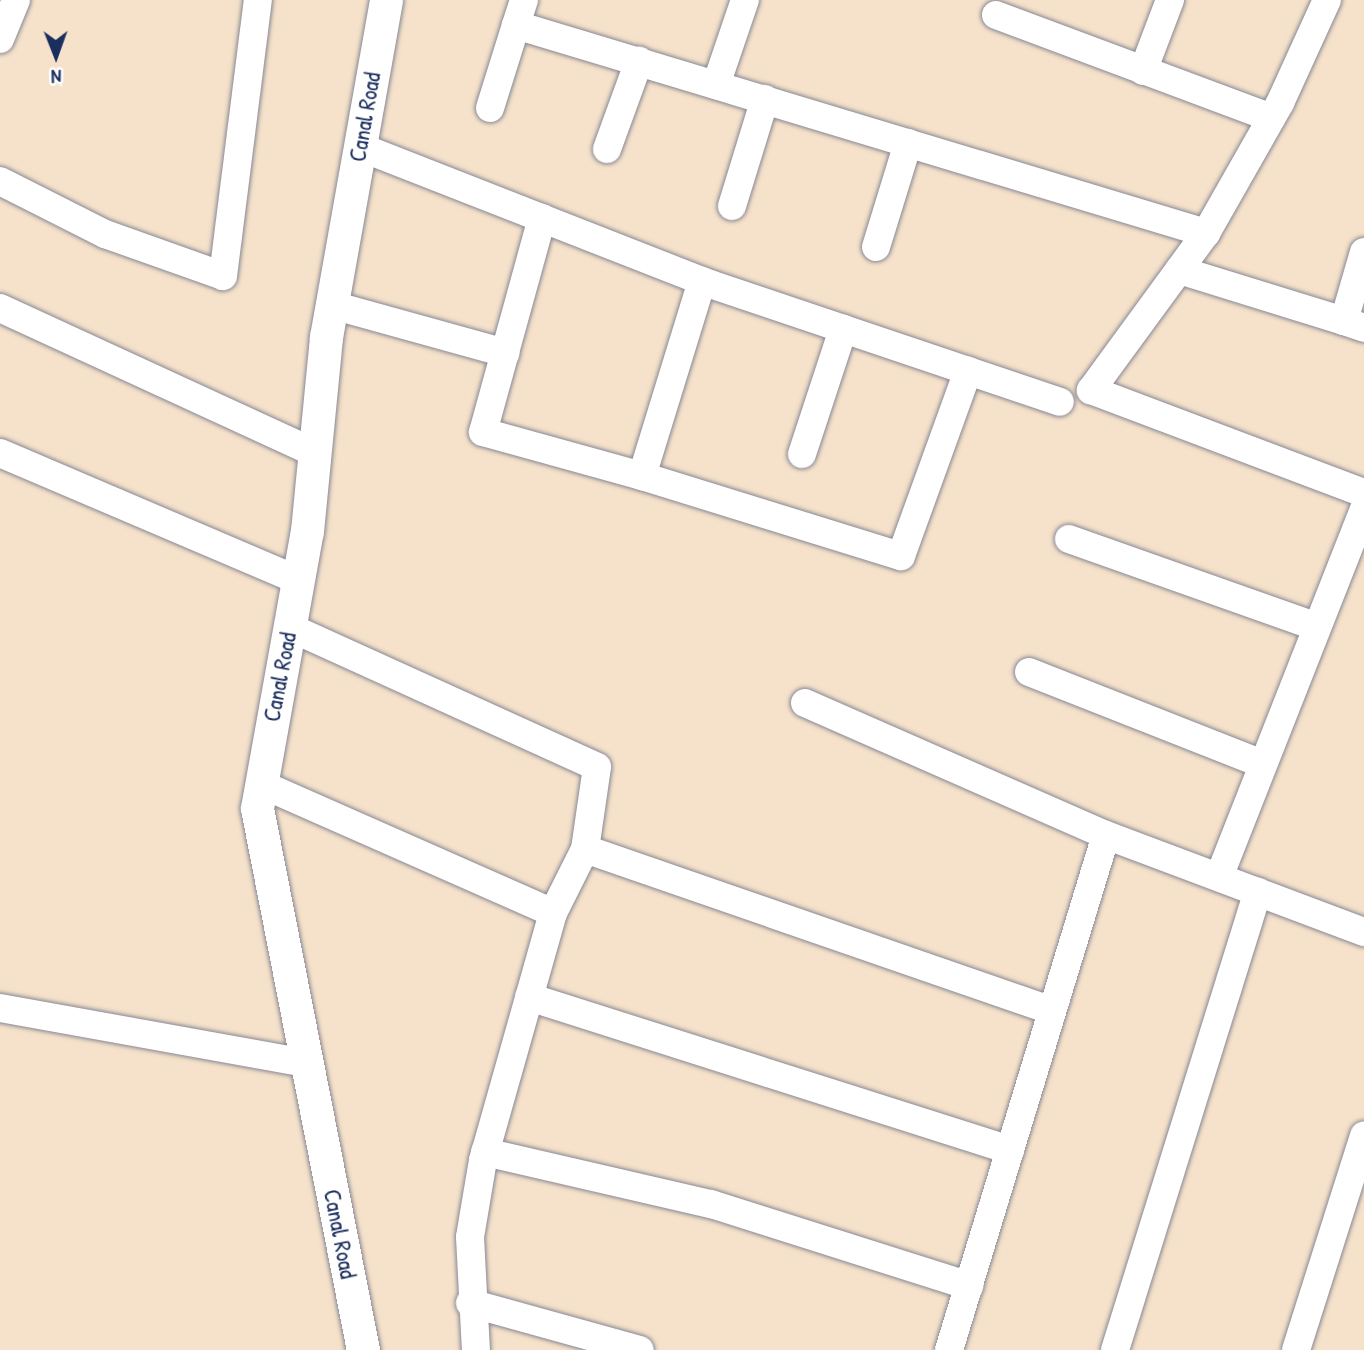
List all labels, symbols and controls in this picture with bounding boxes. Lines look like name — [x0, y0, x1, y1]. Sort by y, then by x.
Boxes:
north arrow — [21, 21, 91, 91]
text: N — [51, 64, 62, 90]
street label: Canal Road — [344, 70, 386, 164]
street label: Canal Road — [258, 630, 302, 724]
street label: Canal Road — [318, 1187, 362, 1281]

